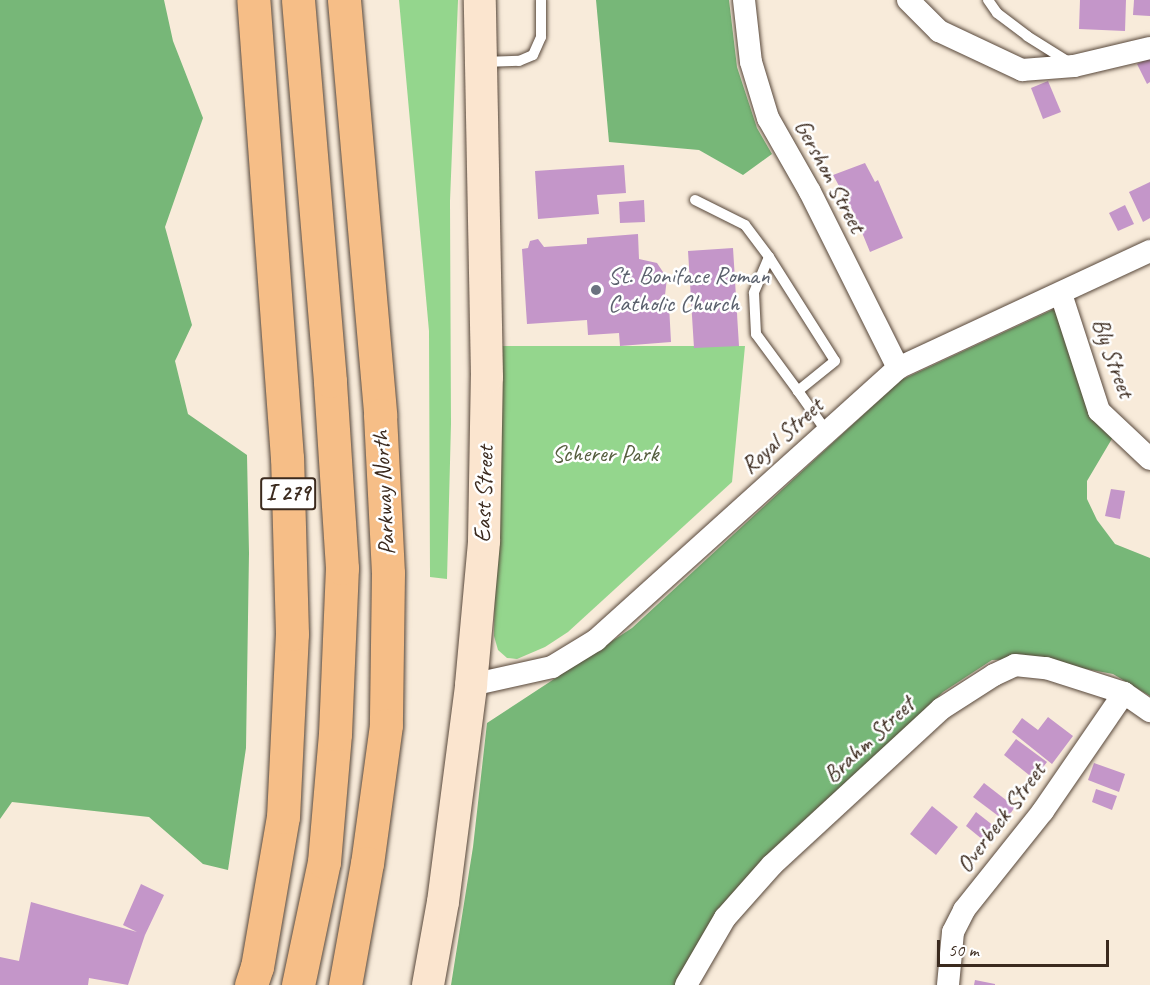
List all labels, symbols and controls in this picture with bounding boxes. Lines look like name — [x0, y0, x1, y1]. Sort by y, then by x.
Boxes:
street label: Gershon Street — [788, 114, 872, 238]
place label: St. Boniface Roman Catholic Church — [608, 262, 769, 318]
marker: St. Boniface Roman Catholic Church — [589, 283, 603, 297]
street label: Bly Street — [1085, 314, 1141, 402]
street label: Royal Street — [735, 392, 829, 480]
street label: Parkway North — [366, 430, 402, 556]
park label: Scherer Park — [551, 440, 659, 468]
street label: East Street — [468, 445, 500, 543]
road number: I 279 — [260, 475, 316, 513]
street label: Brahm Street — [818, 691, 920, 789]
street label: Overbeck Street — [950, 757, 1052, 879]
scale bar — [940, 928, 1112, 966]
text: 50 m — [948, 939, 979, 961]

